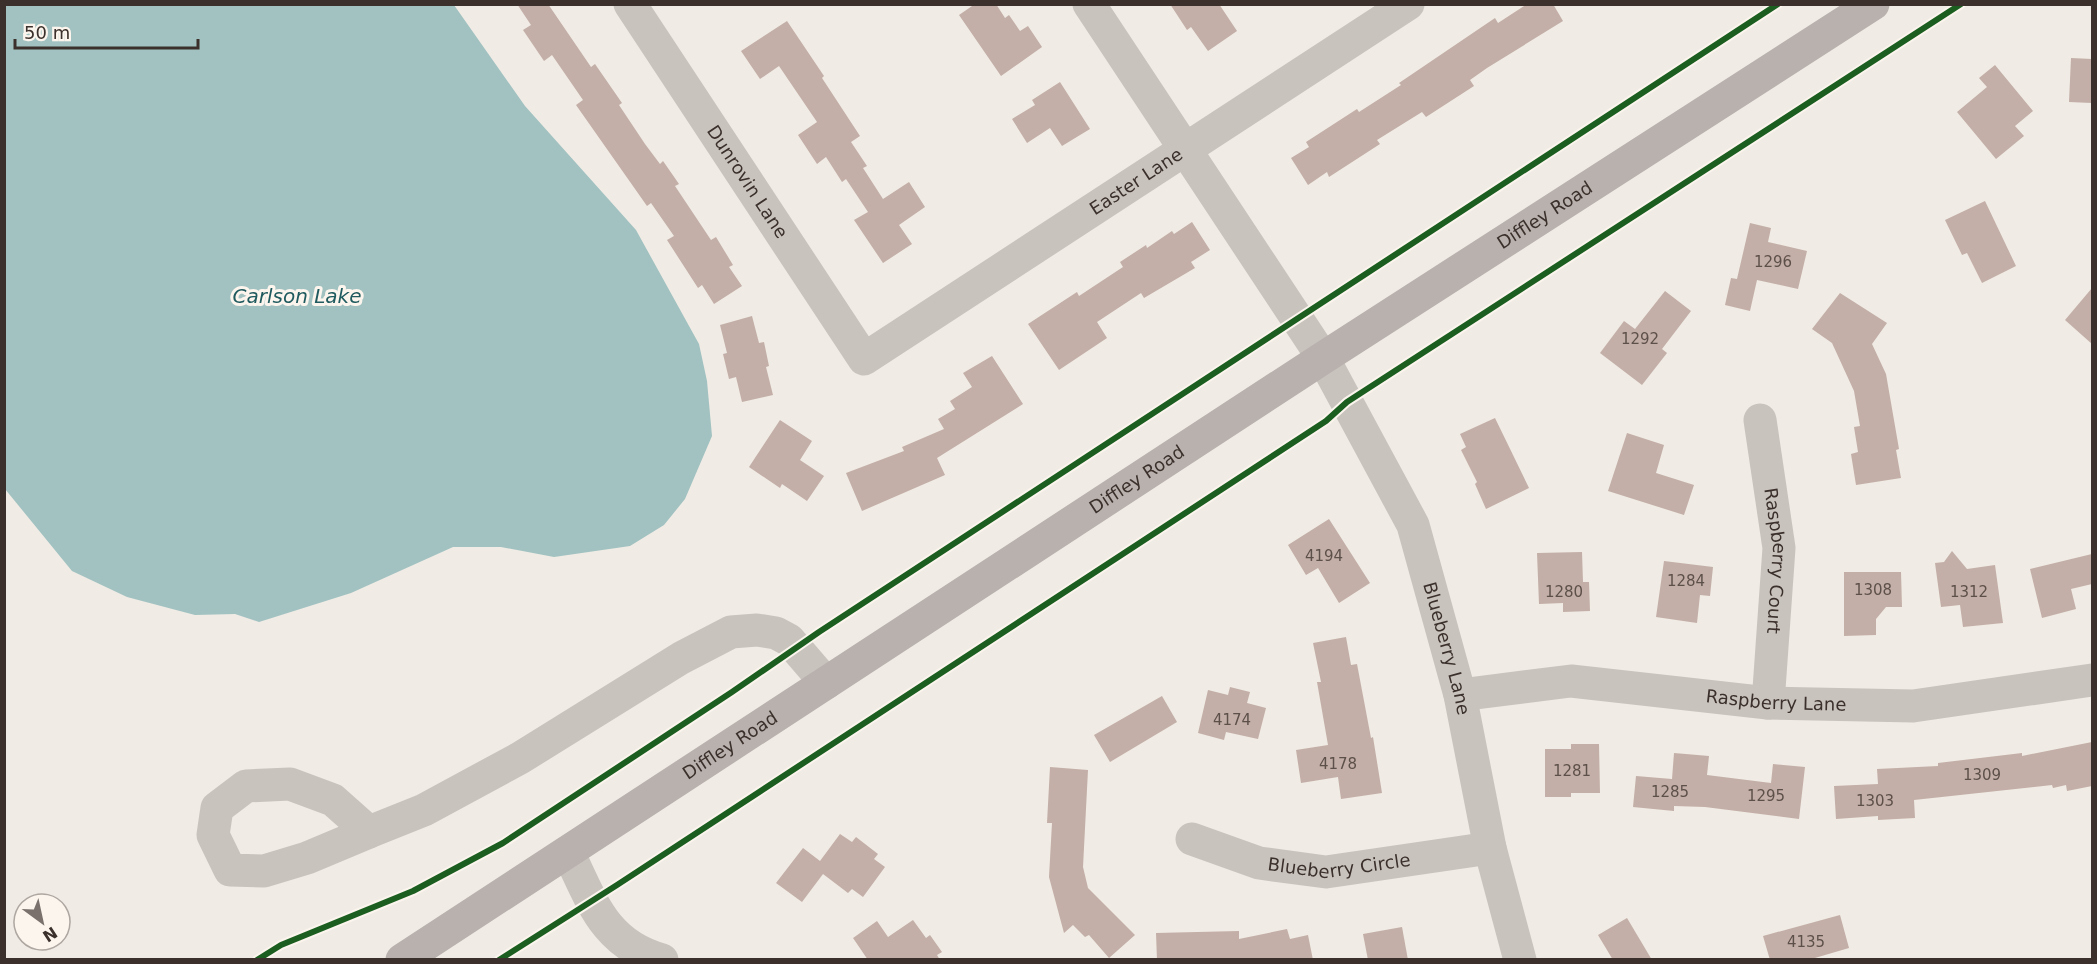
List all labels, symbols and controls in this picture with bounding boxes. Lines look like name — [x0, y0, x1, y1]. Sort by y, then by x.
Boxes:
scale bar — [15, 12, 198, 50]
text: 50 m — [24, 22, 70, 43]
street label: Dunrovin Lane — [703, 121, 792, 242]
street label: Easter Lane — [1085, 143, 1186, 219]
street label: Diffley Road — [1493, 177, 1596, 253]
house number: 1296 — [1754, 253, 1792, 271]
water label: Carlson Lake — [233, 284, 361, 308]
house number: 1292 — [1621, 330, 1659, 348]
street label: Diffley Road — [1085, 441, 1188, 518]
street label: Raspberry Court — [1760, 486, 1790, 635]
house number: 4194 — [1305, 547, 1343, 565]
house number: 1284 — [1667, 572, 1705, 590]
street label: Blueberry Lane — [1419, 579, 1475, 717]
house number: 1308 — [1854, 581, 1892, 599]
house number: 1280 — [1545, 583, 1583, 601]
house number: 1312 — [1950, 583, 1988, 601]
street label: Raspberry Lane — [1705, 685, 1847, 715]
street label: Diffley Road — [679, 707, 781, 784]
house number: 4174 — [1213, 711, 1251, 729]
house number: 4178 — [1319, 755, 1357, 773]
house number: 1281 — [1553, 762, 1591, 780]
house number: 1309 — [1963, 766, 2001, 784]
house number: 1285 — [1651, 783, 1689, 801]
house number: 1295 — [1747, 787, 1785, 805]
house number: 1303 — [1856, 792, 1894, 810]
street label: Blueberry Circle — [1266, 849, 1412, 882]
north arrow — [12, 892, 72, 952]
text: N — [39, 923, 61, 946]
house number: 4135 — [1787, 933, 1825, 951]

